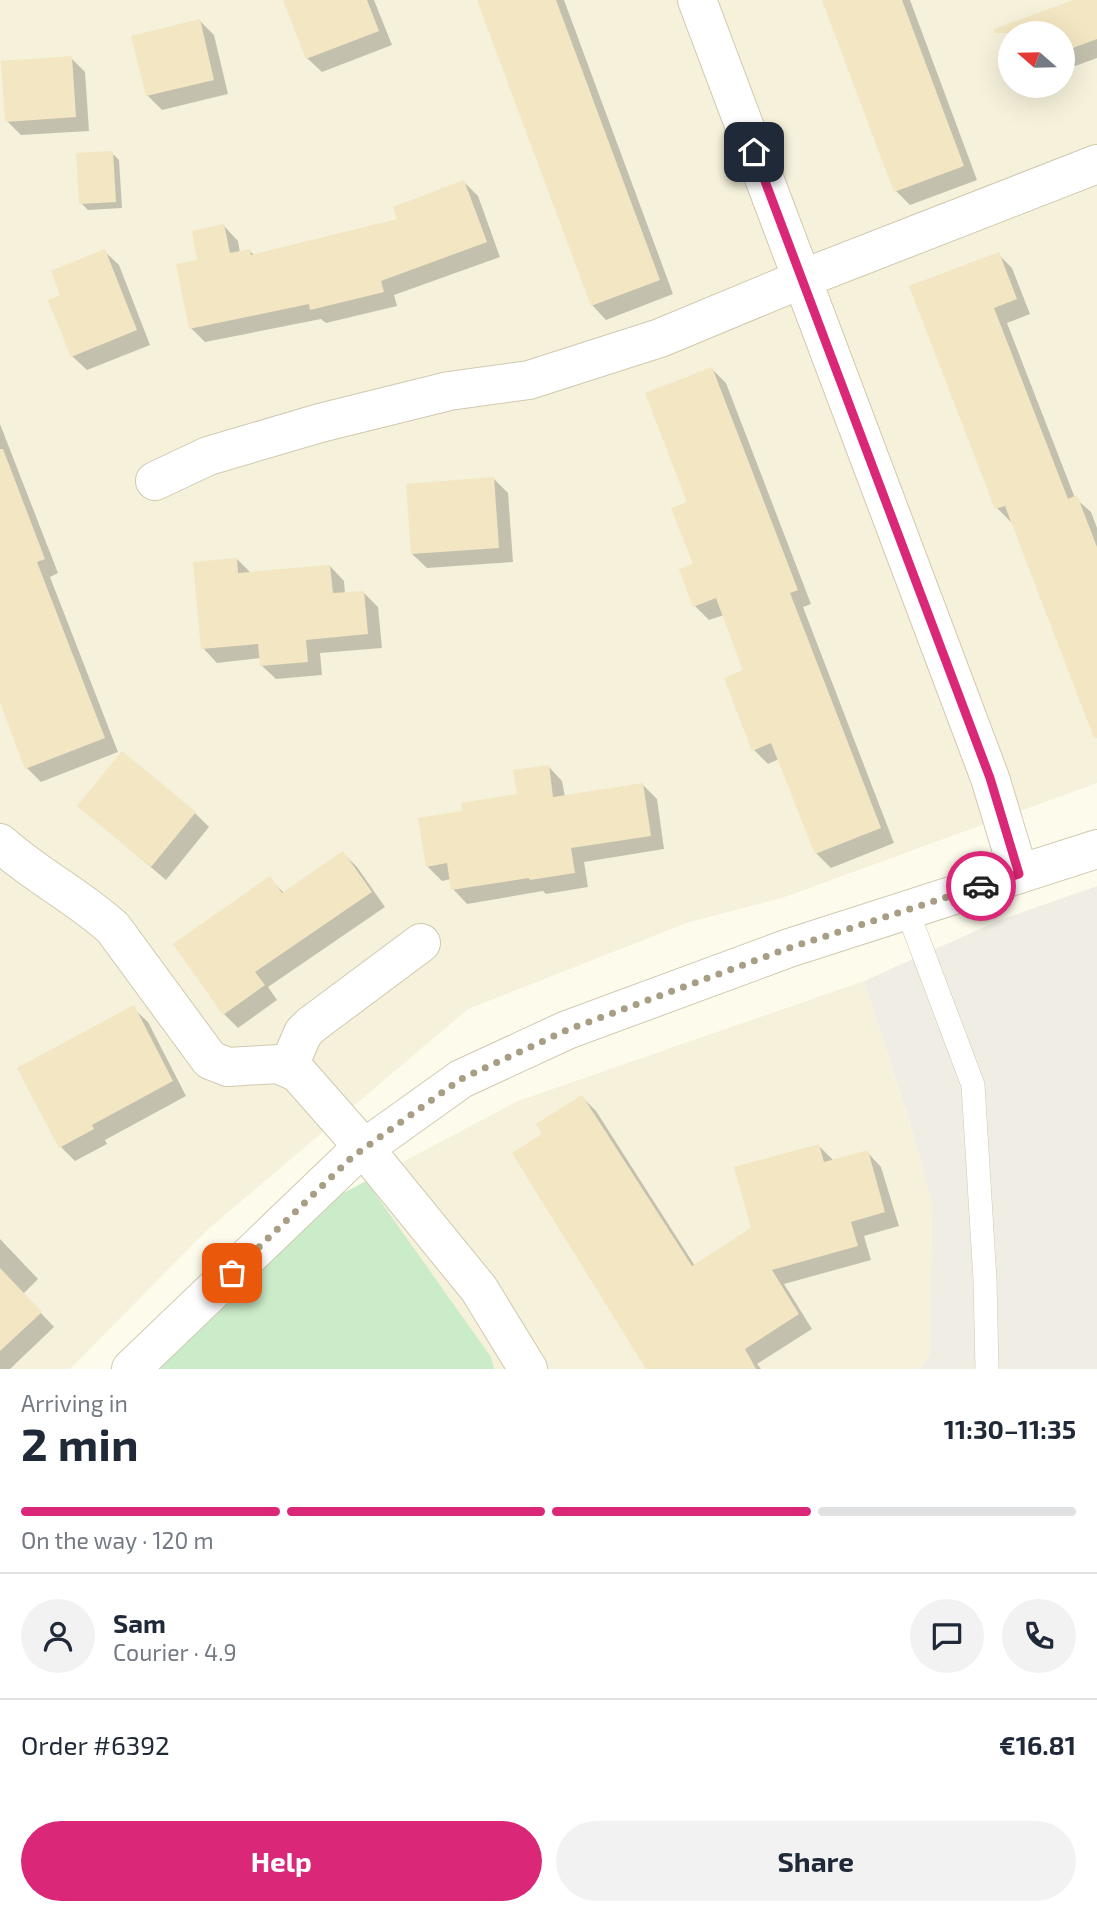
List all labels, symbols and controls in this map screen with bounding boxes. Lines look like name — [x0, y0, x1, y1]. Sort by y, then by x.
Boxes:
north arrow — [998, 21, 1074, 98]
map controls — [998, 21, 1075, 98]
pin — [724, 122, 784, 182]
icon: home — [735, 133, 773, 171]
courier — [946, 851, 1016, 921]
icon: car — [962, 867, 1000, 905]
pin — [202, 1243, 262, 1303]
icon: bag — [213, 1254, 251, 1292]
text: Arriving in — [21, 1389, 128, 1417]
text: 11:30–11:35 — [944, 1413, 1076, 1444]
text: 2 min — [21, 1415, 139, 1470]
text: On the way · 120 m — [21, 1526, 214, 1554]
button: person — [21, 1599, 95, 1673]
button: chat — [910, 1599, 984, 1673]
button: phone — [1002, 1599, 1076, 1673]
text: Sam — [113, 1607, 166, 1638]
text: Courier · 4.9 — [113, 1638, 237, 1666]
text: Order #6392 — [21, 1729, 170, 1760]
text: €16.81 — [999, 1729, 1076, 1760]
button: Help — [21, 1821, 542, 1901]
button: Share — [556, 1821, 1076, 1901]

